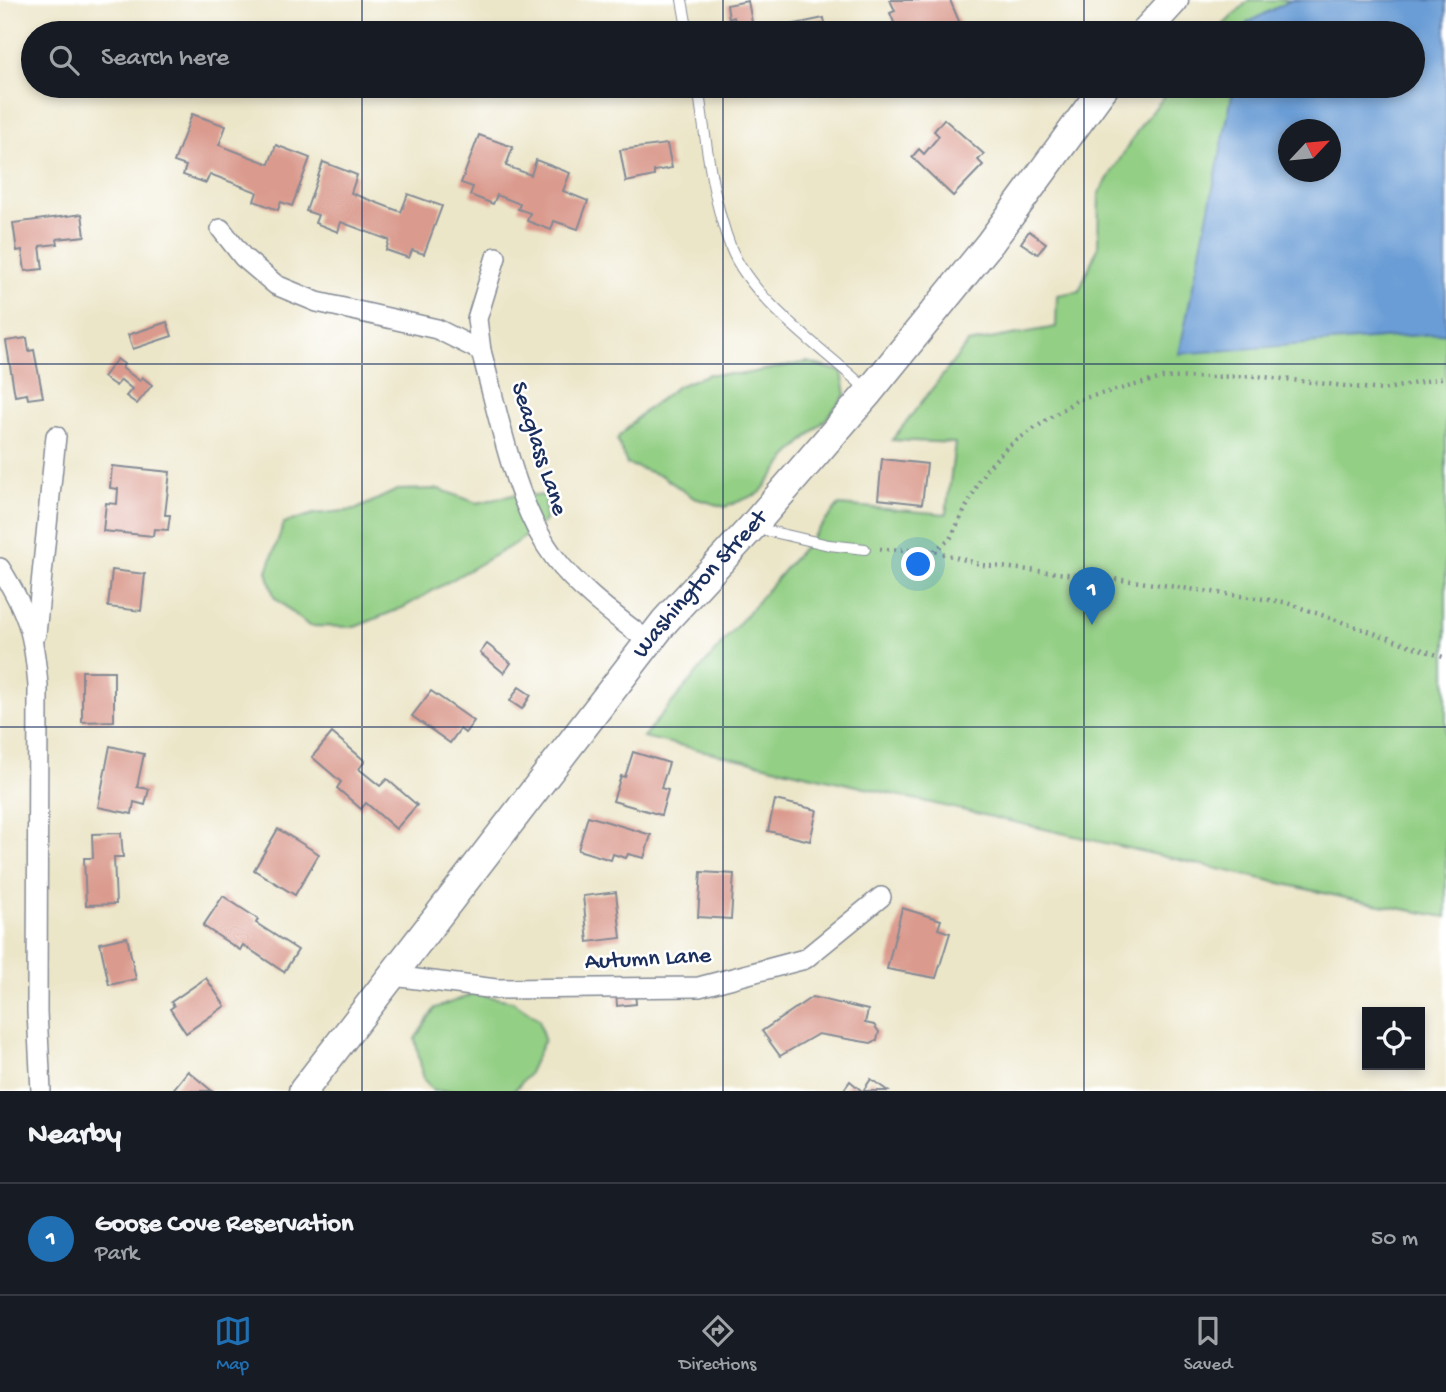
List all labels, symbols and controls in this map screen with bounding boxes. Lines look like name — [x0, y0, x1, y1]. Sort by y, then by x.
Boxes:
search box — [21, 21, 1425, 98]
icon: search — [45, 41, 83, 79]
text: Search here — [101, 44, 229, 75]
north arrow — [1278, 119, 1341, 182]
street label: Seaglass Lane — [503, 379, 573, 520]
street label: Washington Street — [627, 503, 776, 665]
your location — [901, 547, 935, 581]
pin: 1 — [1069, 567, 1115, 625]
street label: Autumn Lane — [584, 942, 713, 978]
map controls — [1362, 1007, 1425, 1070]
button: locate — [1362, 1007, 1425, 1070]
text: Nearby — [28, 1119, 121, 1154]
text: Goose Cove Reservation — [95, 1210, 353, 1241]
text: 1 — [46, 1226, 56, 1253]
text: 50 m — [1371, 1226, 1418, 1253]
text: Park — [95, 1241, 139, 1268]
tab: Map — [214, 1312, 252, 1377]
tab: Directions — [679, 1312, 756, 1377]
tab: Saved — [1184, 1312, 1232, 1377]

